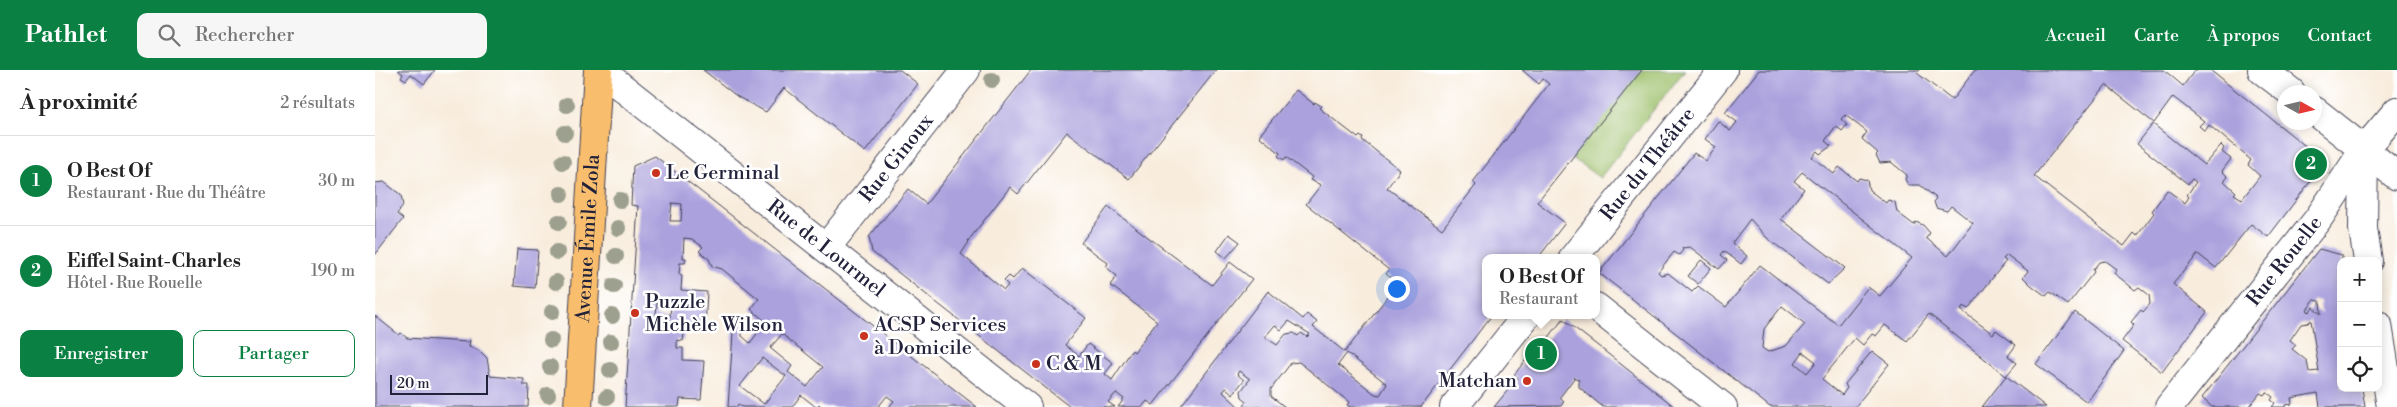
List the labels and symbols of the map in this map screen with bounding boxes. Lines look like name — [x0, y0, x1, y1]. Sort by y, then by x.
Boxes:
north arrow — [2277, 85, 2322, 130]
street label: Rue du Théâtre — [1595, 102, 1701, 226]
street label: Rue Ginoux — [854, 109, 939, 208]
pin: 2 — [2295, 145, 2327, 183]
street label: Avenue Émile Zola — [570, 153, 606, 324]
place label: Le Germinal — [666, 161, 779, 186]
marker: Le Germinal — [650, 167, 662, 179]
street label: Rue de Lourmel — [762, 194, 890, 303]
street label: Rue Rouelle — [2241, 211, 2328, 311]
your location — [1384, 276, 1410, 302]
place label: Puzzle Michèle Wilson — [645, 290, 783, 338]
marker: Puzzle Michèle Wilson — [629, 307, 641, 319]
place label: ACSP Services à Domicile — [873, 313, 1006, 361]
marker: ACSP Services à Domicile — [858, 330, 870, 342]
pin: 1 — [1525, 335, 1557, 373]
place label: C & M — [1046, 352, 1102, 377]
marker: C & M — [1030, 358, 1042, 370]
place label: Matchan — [1438, 369, 1517, 394]
scale bar — [390, 372, 487, 395]
marker: Matchan — [1521, 375, 1533, 387]

